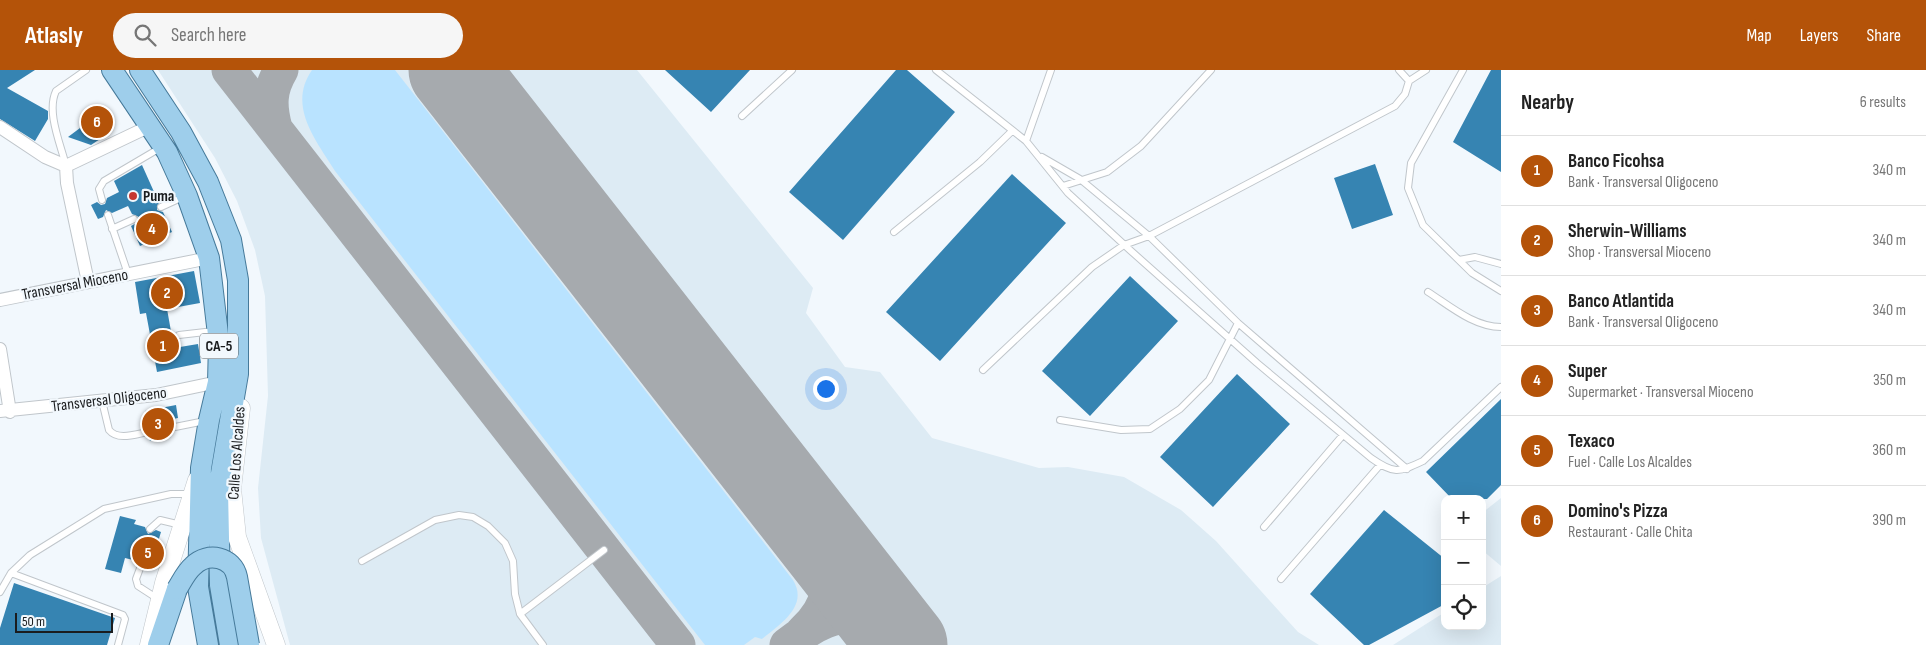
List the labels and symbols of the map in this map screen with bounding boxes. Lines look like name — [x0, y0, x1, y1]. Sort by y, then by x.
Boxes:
pin: 6 — [81, 103, 113, 141]
place label: Puma — [143, 187, 174, 206]
marker: Puma — [127, 190, 139, 202]
pin: 4 — [136, 210, 168, 248]
street label: Transversal Mioceno — [20, 265, 130, 305]
pin: 2 — [151, 274, 183, 312]
pin: 1 — [147, 327, 179, 365]
road number: CA-5 — [200, 334, 238, 358]
your location — [813, 376, 839, 402]
street label: Transversal Oligoceno — [50, 384, 168, 416]
pin: 3 — [142, 405, 174, 443]
street label: Calle Los Alcaldes — [224, 405, 250, 500]
pin: 5 — [132, 534, 164, 572]
scale bar — [15, 610, 112, 633]

